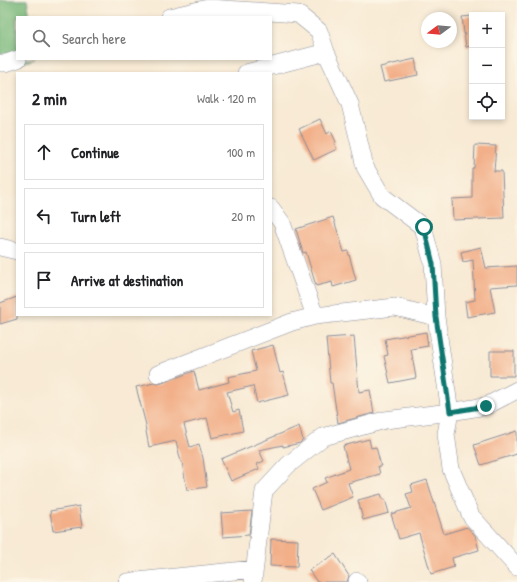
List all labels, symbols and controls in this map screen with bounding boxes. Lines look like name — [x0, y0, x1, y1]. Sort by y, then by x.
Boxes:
north arrow — [421, 12, 457, 48]
map controls — [469, 12, 505, 120]
button: + — [469, 12, 505, 48]
search box — [16, 16, 272, 60]
icon: search — [30, 27, 52, 49]
text: Search here — [62, 28, 126, 49]
button: − — [469, 48, 505, 84]
button: locate — [469, 84, 505, 120]
text: 2 min — [32, 87, 67, 110]
text: Walk · 120 m — [197, 89, 256, 107]
icon: ahead — [33, 141, 55, 163]
text: Continue — [71, 142, 119, 163]
text: 100 m — [227, 143, 255, 161]
icon: left — [33, 205, 55, 227]
text: Turn left — [71, 206, 121, 227]
text: 20 m — [231, 207, 255, 225]
route start — [415, 218, 433, 236]
icon: arrive — [33, 269, 55, 291]
text: Arrive at destination — [71, 270, 183, 291]
route end — [477, 397, 495, 415]

